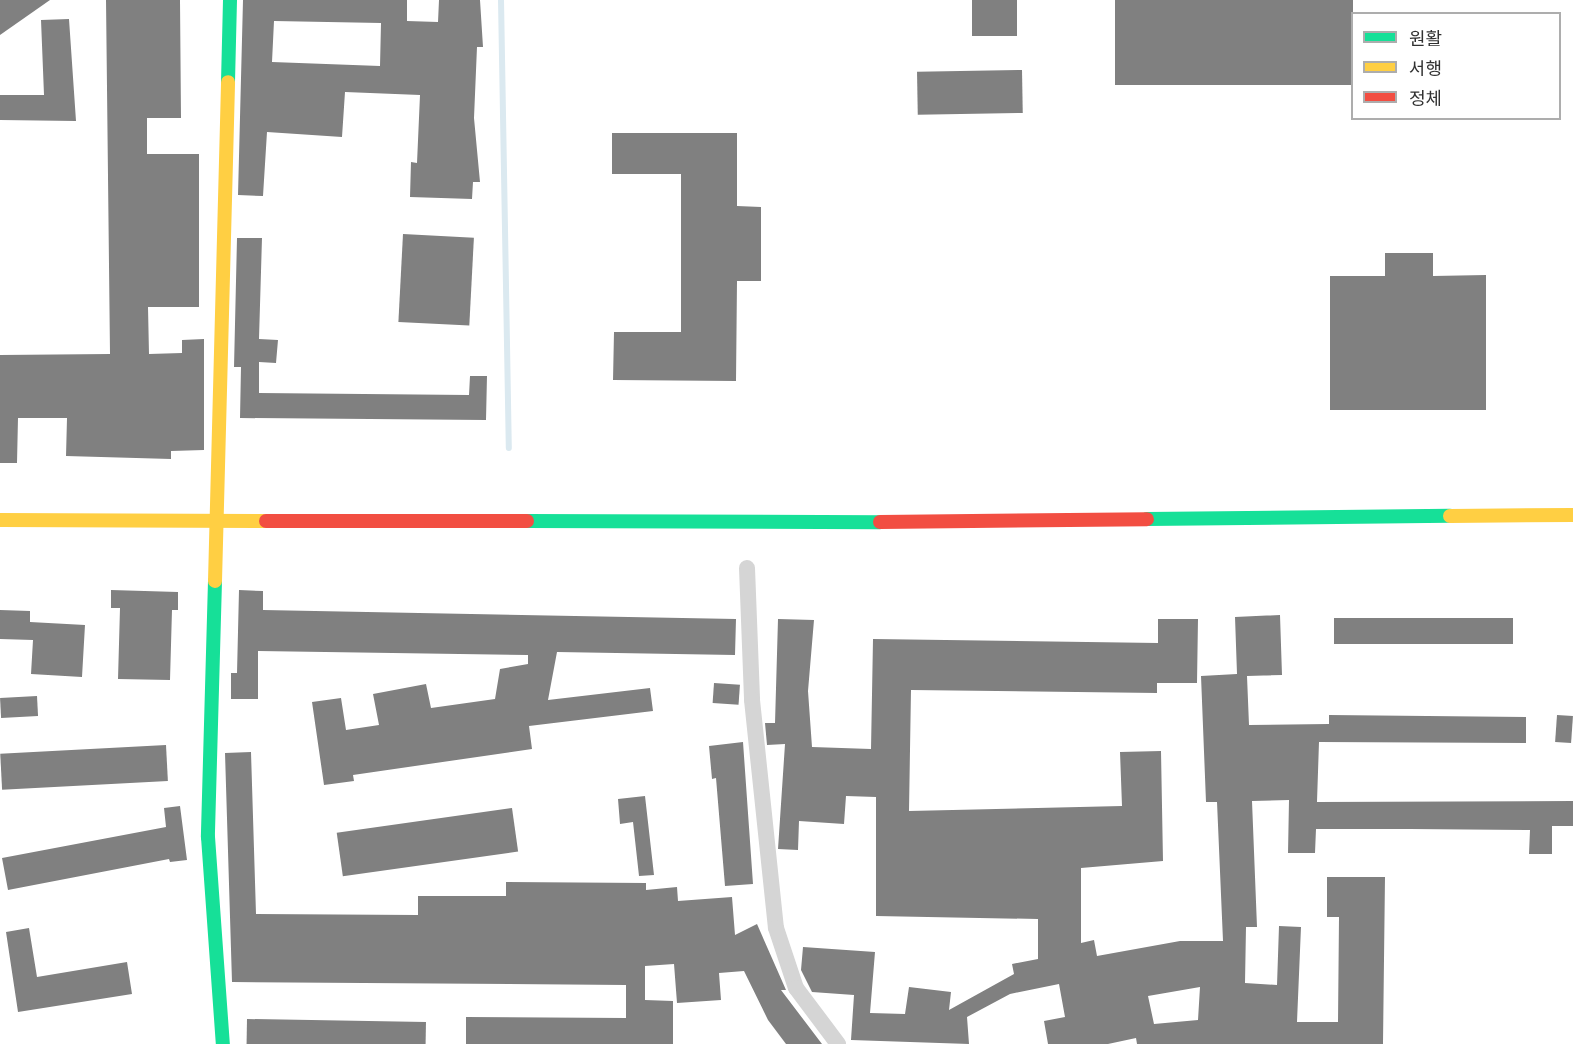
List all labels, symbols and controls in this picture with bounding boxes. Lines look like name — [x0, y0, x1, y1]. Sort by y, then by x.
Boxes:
legend — [1351, 12, 1561, 120]
text: 원활 — [1409, 28, 1442, 50]
text: 서행 — [1409, 58, 1442, 80]
text: 정체 — [1409, 88, 1442, 110]

